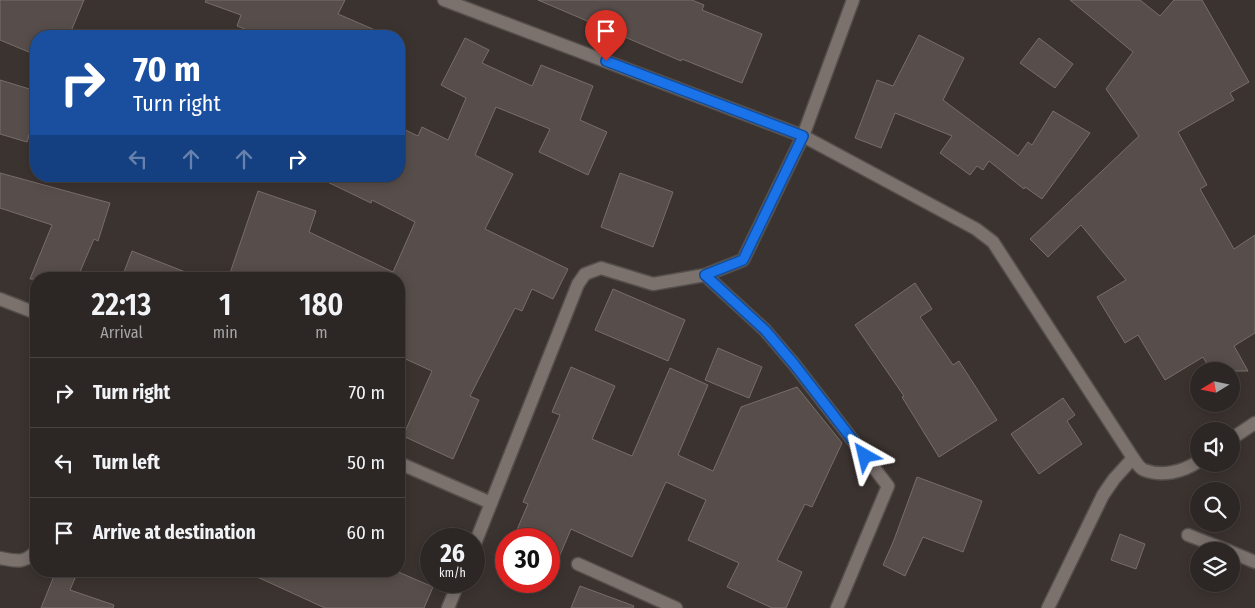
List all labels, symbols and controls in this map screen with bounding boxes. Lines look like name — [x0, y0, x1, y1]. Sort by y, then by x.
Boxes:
pin — [585, 10, 627, 61]
icon: arrive — [592, 17, 620, 45]
text: 70 m — [133, 48, 201, 90]
icon: right — [50, 50, 115, 115]
text: Turn right — [133, 90, 221, 117]
icon: left — [124, 145, 152, 173]
icon: ahead — [177, 145, 205, 173]
icon: ahead — [230, 145, 258, 173]
icon: right — [283, 145, 311, 173]
text: 22:13 — [92, 287, 151, 323]
text: 1 — [219, 287, 231, 323]
text: 180 — [299, 287, 343, 323]
text: Arrival — [100, 323, 143, 342]
text: min — [213, 323, 238, 342]
text: m — [315, 323, 327, 342]
north arrow — [1190, 362, 1240, 412]
map controls — [1190, 362, 1240, 592]
icon: right — [50, 379, 78, 407]
text: Turn right — [93, 381, 170, 404]
text: 70 m — [349, 381, 385, 404]
button: sound — [1190, 422, 1240, 472]
position arrow — [838, 429, 890, 481]
icon: left — [50, 449, 78, 477]
text: Turn left — [93, 451, 160, 474]
text: 50 m — [347, 451, 385, 474]
button: search — [1190, 482, 1240, 532]
icon: arrive — [50, 519, 78, 547]
text: Arrive at destination — [93, 521, 256, 544]
text: 60 m — [347, 521, 385, 544]
speed limit sign: 30 — [495, 528, 560, 593]
text: 26 — [440, 539, 465, 569]
button: layers — [1190, 542, 1240, 592]
text: km/h — [439, 566, 466, 580]

